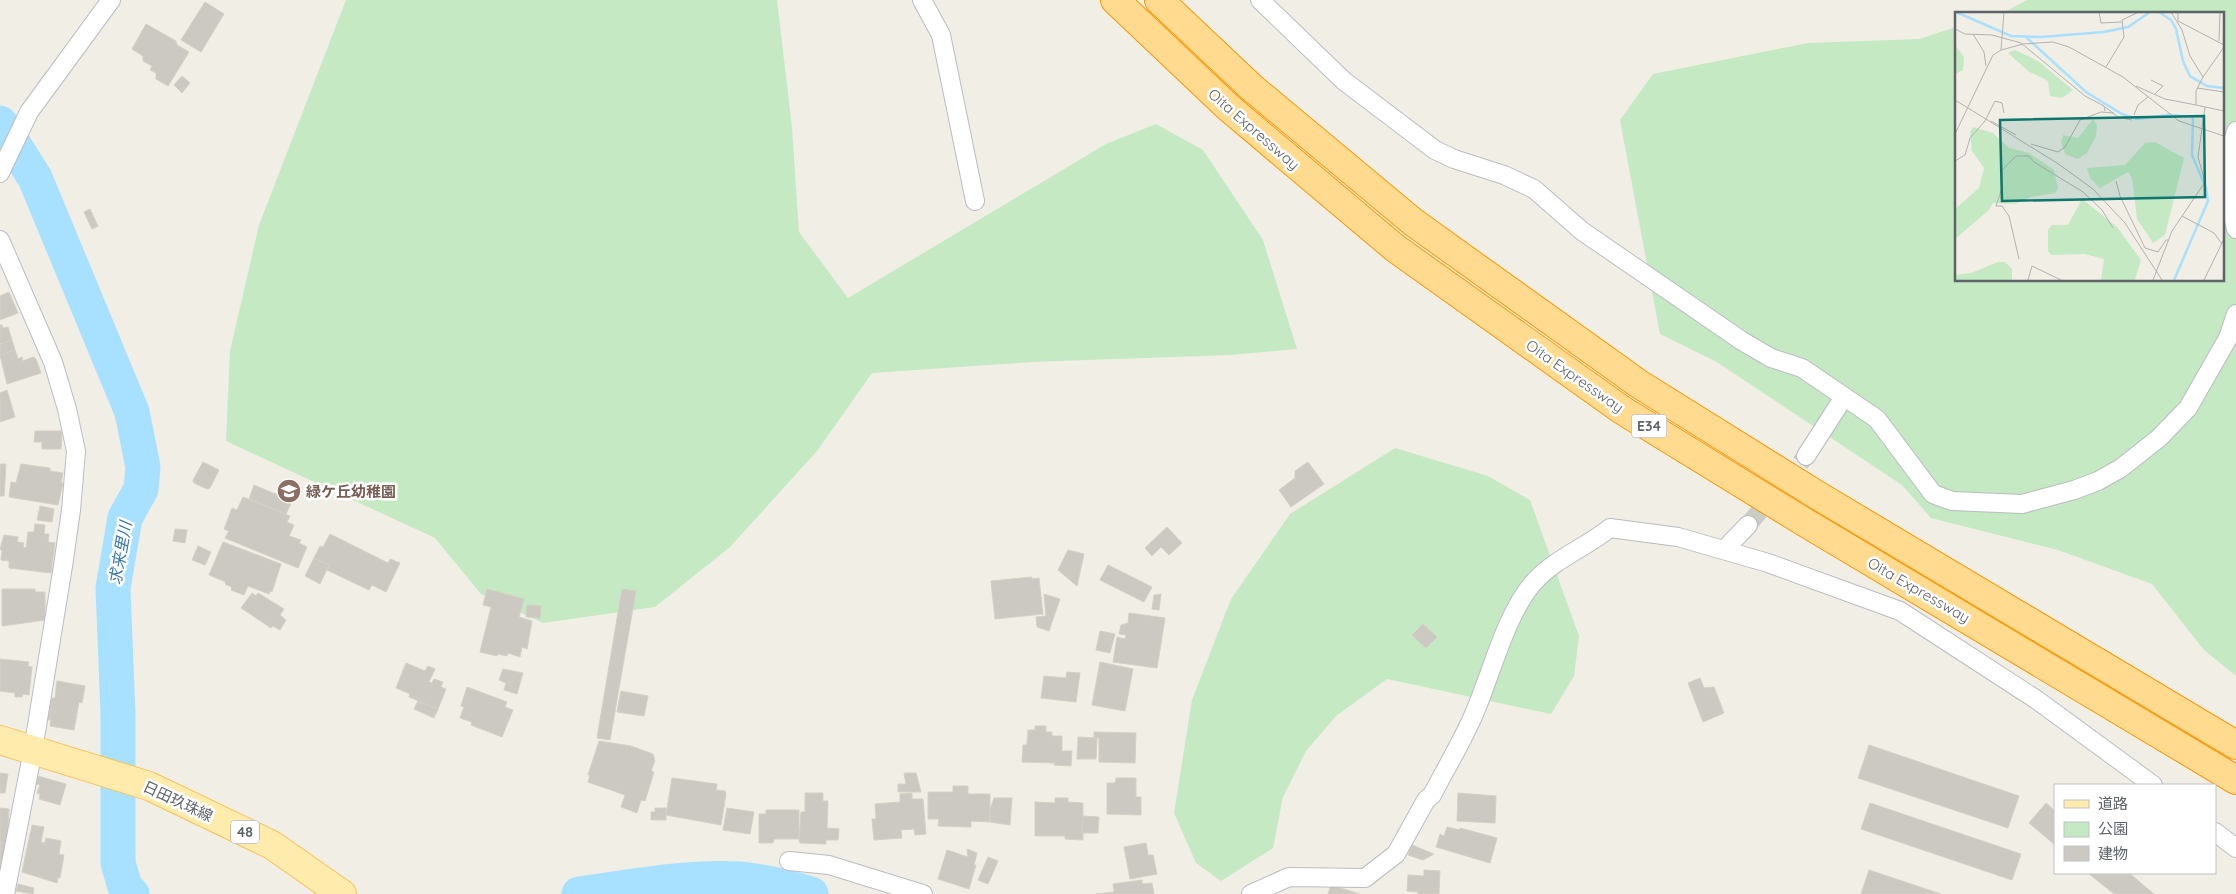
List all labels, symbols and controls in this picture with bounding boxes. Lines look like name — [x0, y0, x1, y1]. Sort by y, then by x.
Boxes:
inset map — [1955, 12, 2224, 281]
street label: Oita Expressway — [1204, 84, 1304, 174]
street label: Oita Expressway — [1523, 335, 1627, 417]
road number: E34 — [1632, 414, 1666, 438]
school or university icon: 緑ケ丘幼稚園 — [276, 478, 302, 504]
place label: 緑ケ丘幼稚園 — [306, 482, 396, 501]
water label: 求来里川 — [105, 518, 136, 586]
street label: Oita Expressway — [1865, 553, 1973, 627]
street label: 日田玖珠線 — [140, 777, 216, 825]
legend — [2054, 784, 2216, 874]
text: 道路 — [2098, 794, 2128, 813]
text: 公園 — [2098, 819, 2128, 838]
road number: 48 — [231, 820, 259, 844]
text: 建物 — [2098, 844, 2128, 863]

